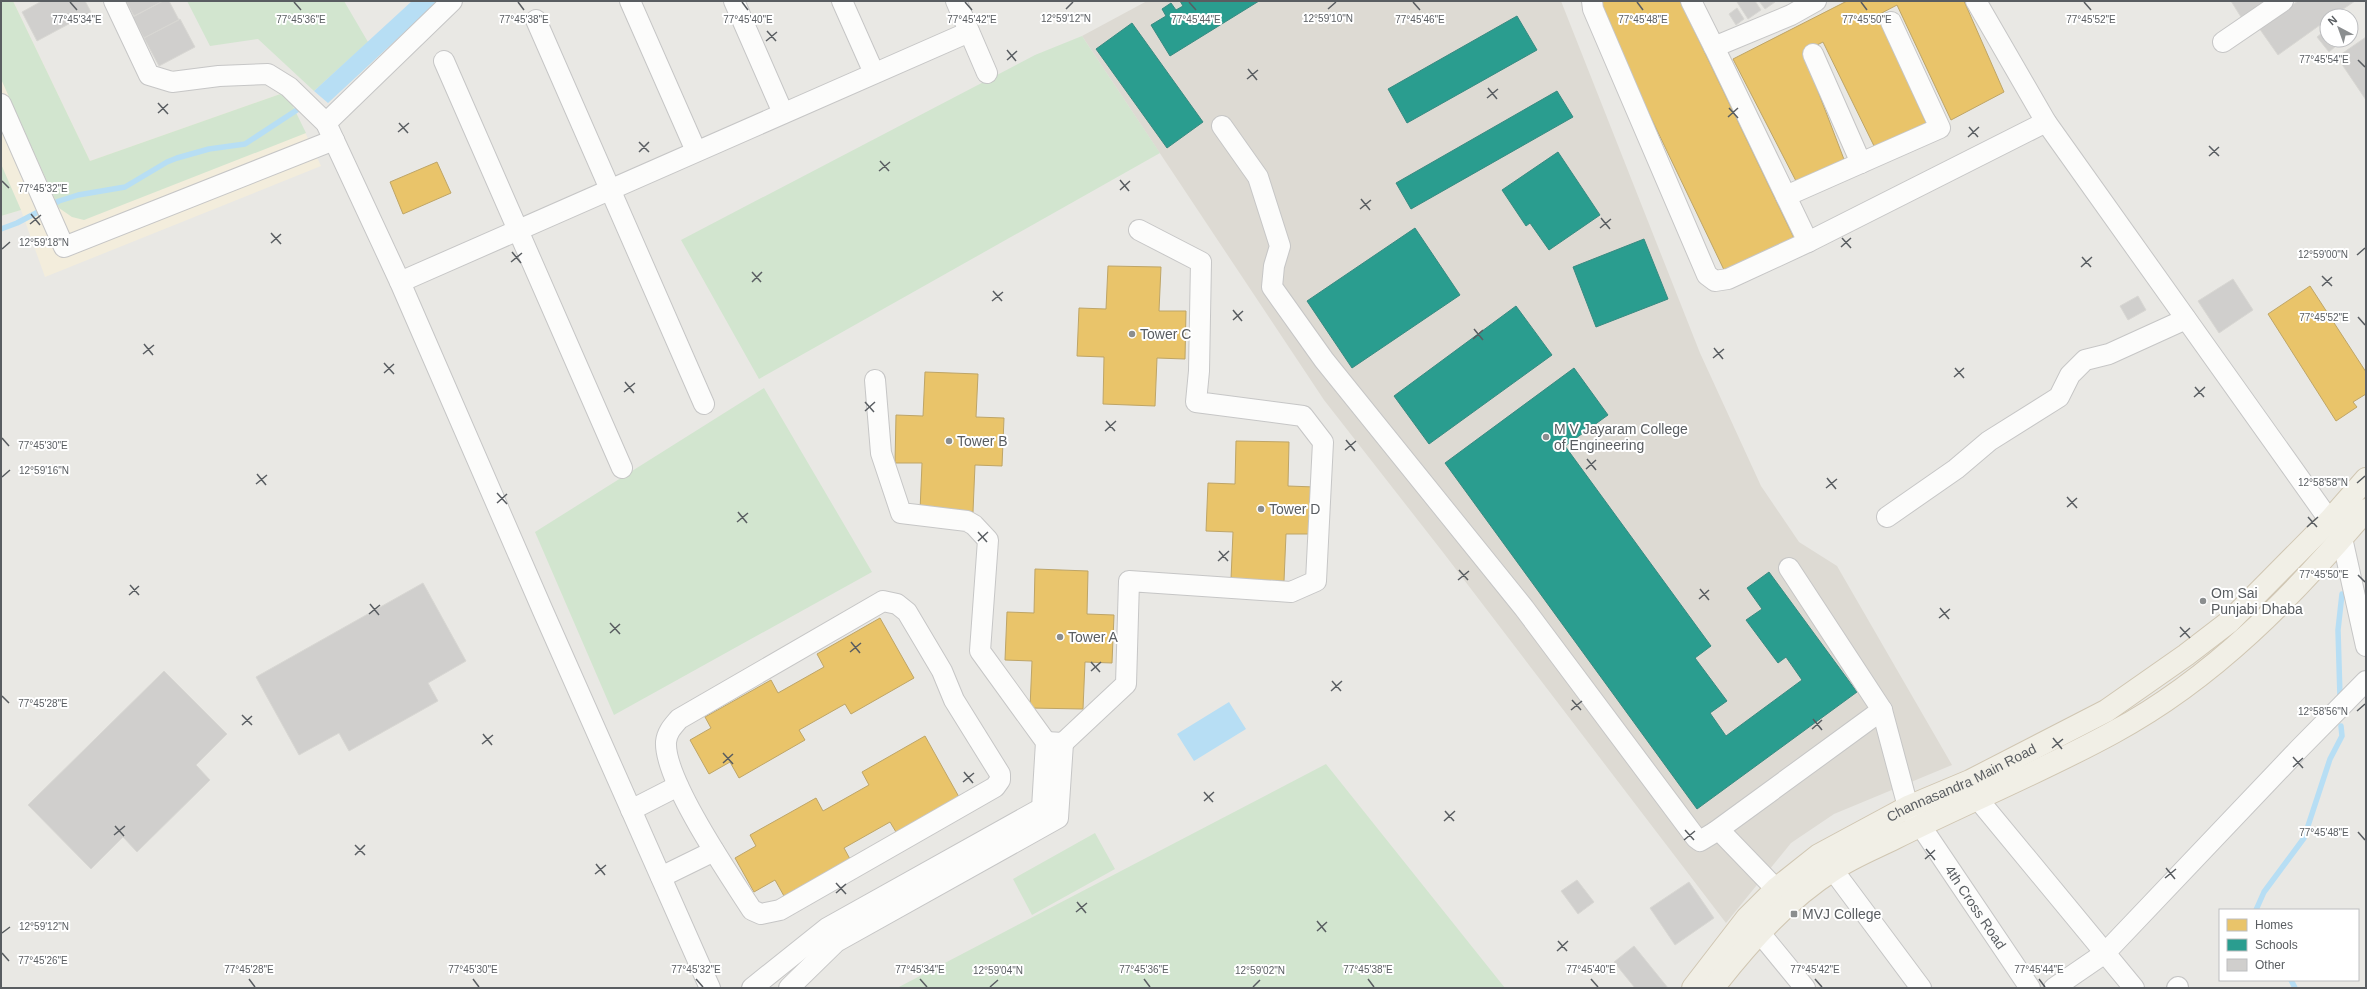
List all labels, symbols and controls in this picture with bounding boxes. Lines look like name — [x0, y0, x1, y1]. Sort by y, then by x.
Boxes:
north arrow — [2319, 8, 2359, 48]
text: 12°59'12"N — [1041, 13, 1091, 24]
text: 12°59'10"N — [1303, 13, 1353, 24]
text: N — [2326, 13, 2339, 28]
text: 77°45'34"E — [52, 14, 102, 25]
text: 77°45'36"E — [276, 14, 326, 25]
text: 77°45'38"E — [499, 14, 549, 25]
text: 77°45'40"E — [723, 14, 773, 25]
text: 77°45'42"E — [947, 14, 997, 25]
text: 77°45'44"E — [1171, 14, 1221, 25]
text: 77°45'46"E — [1395, 14, 1445, 25]
text: 77°45'48"E — [1618, 14, 1668, 25]
text: 77°45'50"E — [1842, 14, 1892, 25]
text: 77°45'52"E — [2066, 14, 2116, 25]
text: 77°45'54"E — [2299, 54, 2349, 65]
text: 77°45'32"E — [18, 183, 68, 194]
text: 12°59'18"N — [19, 237, 69, 248]
text: 12°59'00"N — [2298, 249, 2348, 260]
text: 77°45'52"E — [2299, 312, 2349, 323]
place label: Tower C — [1140, 326, 1191, 342]
marker: Tower C — [1127, 329, 1137, 339]
place label: M V Jayaram College of Engineering — [1554, 421, 1688, 453]
marker: M V Jayaram College of Engineering — [1541, 432, 1551, 442]
place label: Tower B — [957, 433, 1008, 449]
marker: Tower B — [944, 436, 954, 446]
text: 77°45'30"E — [18, 440, 68, 451]
text: 12°59'16"N — [19, 465, 69, 476]
text: 12°58'58"N — [2298, 477, 2348, 488]
place label: Tower D — [1269, 501, 1320, 517]
marker: Tower D — [1256, 504, 1266, 514]
text: 77°45'50"E — [2299, 569, 2349, 580]
place label: Om Sai Punjabi Dhaba — [2211, 585, 2303, 617]
marker: Om Sai Punjabi Dhaba — [2198, 596, 2208, 606]
place label: Tower A — [1068, 629, 1118, 645]
marker: Tower A — [1055, 632, 1065, 642]
text: 77°45'28"E — [18, 698, 68, 709]
text: 12°58'56"N — [2298, 706, 2348, 717]
street label: Channasandra Main Road — [1884, 740, 2039, 825]
text: 77°45'48"E — [2299, 827, 2349, 838]
street label: 4th Cross Road — [1942, 862, 2009, 952]
place label: MVJ College — [1802, 906, 1882, 922]
marker: MVJ College — [1789, 909, 1799, 919]
legend — [2219, 909, 2359, 981]
text: Homes — [2255, 918, 2293, 932]
text: 12°59'12"N — [19, 921, 69, 932]
text: Schools — [2255, 938, 2298, 952]
text: 77°45'26"E — [18, 955, 68, 966]
text: Other — [2255, 958, 2285, 972]
text: 77°45'28"E — [224, 964, 274, 975]
text: 77°45'30"E — [448, 964, 498, 975]
text: 77°45'32"E — [671, 964, 721, 975]
text: 77°45'34"E — [895, 964, 945, 975]
text: 77°45'36"E — [1119, 964, 1169, 975]
text: 77°45'38"E — [1343, 964, 1393, 975]
text: 77°45'40"E — [1566, 964, 1616, 975]
text: 77°45'42"E — [1790, 964, 1840, 975]
text: 77°45'44"E — [2014, 964, 2064, 975]
text: 12°59'04"N — [973, 965, 1023, 976]
text: 12°59'02"N — [1235, 965, 1285, 976]

